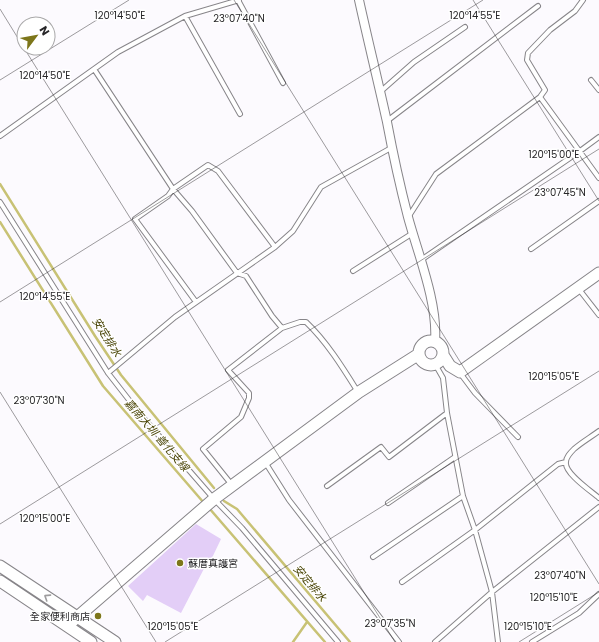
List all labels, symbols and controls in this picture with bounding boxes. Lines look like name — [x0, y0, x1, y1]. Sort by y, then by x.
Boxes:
text: 120°14'50"E — [94, 8, 146, 23]
text: 120°14'55"E — [449, 8, 501, 23]
text: 23°07'40"N — [213, 11, 265, 26]
north arrow — [16, 16, 56, 56]
text: N — [36, 23, 53, 38]
text: 120°14'50"E — [19, 68, 71, 83]
text: 120°15'00"E — [528, 147, 580, 162]
text: 23°07'45"N — [534, 185, 586, 200]
text: 120°14'55"E — [19, 289, 71, 304]
water label: 安定排水 — [89, 314, 126, 361]
text: 120°15'05"E — [528, 369, 580, 384]
text: 23°07'30"N — [13, 393, 65, 408]
water label: 嘉南大圳 善化支線 — [121, 395, 194, 476]
text: 120°15'00"E — [19, 511, 71, 526]
place label: 蘇厝真護宮 — [188, 556, 238, 571]
marker: 蘇厝真護宮 — [175, 558, 185, 568]
water label: 安定排水 — [290, 561, 331, 606]
text: 23°07'40"N — [534, 568, 586, 583]
text: 120°15'10"E — [530, 590, 578, 605]
one-way arrow — [44, 594, 51, 602]
place label: 全家便利商店 — [30, 609, 90, 624]
marker: 全家便利商店 — [93, 611, 103, 621]
text: 23°07'35"N — [364, 616, 416, 631]
text: 120°15'05"E — [147, 619, 199, 634]
text: 120°15'10"E — [504, 619, 552, 634]

